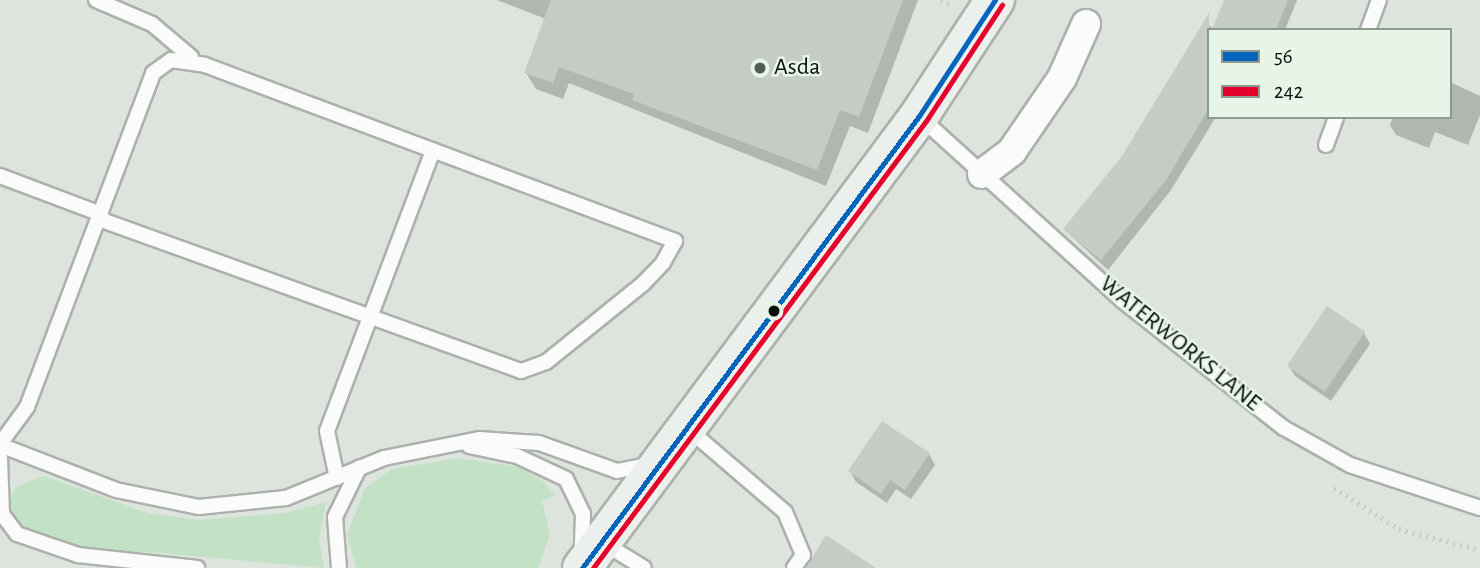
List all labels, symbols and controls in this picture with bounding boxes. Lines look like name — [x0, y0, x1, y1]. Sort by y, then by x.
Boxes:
legend — [1207, 28, 1452, 119]
text: 56 — [1274, 46, 1293, 67]
place label: Asda — [774, 54, 820, 82]
marker: Asda — [752, 60, 768, 76]
text: 242 — [1274, 81, 1303, 102]
street label: WATERWORKS LANE — [1093, 270, 1267, 418]
unlabelled marker — [767, 304, 781, 318]

